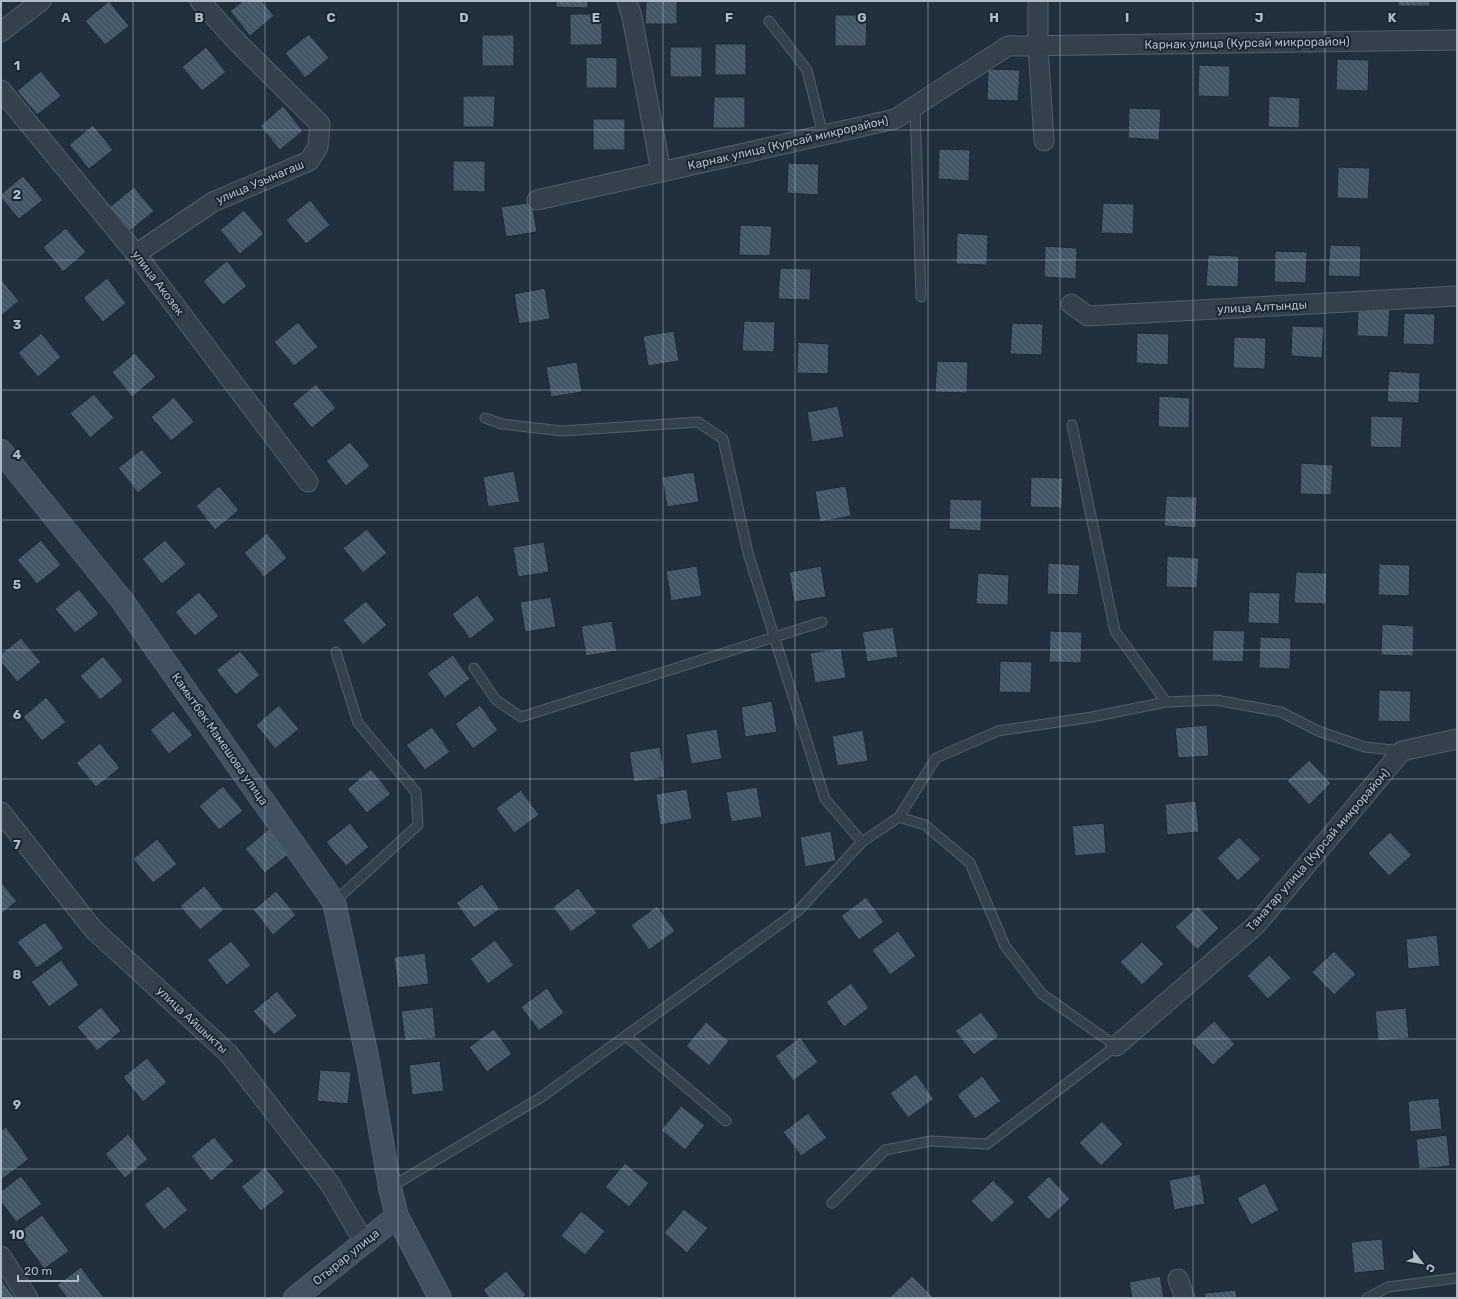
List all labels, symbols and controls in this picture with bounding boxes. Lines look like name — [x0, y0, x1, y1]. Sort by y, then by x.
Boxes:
text: A — [61, 10, 71, 25]
text: B — [194, 10, 204, 25]
text: C — [326, 10, 336, 25]
text: D — [459, 10, 469, 25]
text: E — [592, 10, 600, 25]
text: F — [725, 10, 733, 25]
text: G — [857, 10, 867, 25]
text: H — [989, 10, 999, 25]
text: I — [1125, 10, 1129, 25]
text: J — [1255, 10, 1263, 25]
text: K — [1388, 10, 1397, 25]
street label: Карнак улица (Курсай микрорайон) — [1144, 34, 1350, 52]
text: 1 — [14, 58, 20, 73]
street label: Карнак улица (Курсай микрорайон) — [686, 113, 890, 173]
street label: улица Узынагаш — [214, 157, 306, 207]
text: 2 — [13, 187, 21, 202]
street label: улица Акозек — [129, 248, 187, 319]
street label: улица Алтынды — [1217, 298, 1307, 316]
text: 3 — [13, 317, 22, 332]
text: 4 — [13, 447, 22, 462]
text: 5 — [13, 577, 21, 592]
street label: Камытбек Мамешова улица — [169, 670, 271, 808]
text: 6 — [13, 707, 22, 722]
street label: Танатар улица (Курсай микрорайон) — [1244, 766, 1392, 934]
text: 7 — [13, 837, 21, 852]
text: 8 — [13, 967, 22, 982]
street label: улица Айшыкты — [154, 984, 230, 1056]
text: 9 — [13, 1097, 21, 1112]
street label: Отырар улица — [310, 1226, 382, 1288]
text: 10 — [9, 1227, 25, 1242]
north arrow — [1402, 1243, 1442, 1283]
scale bar — [18, 1257, 78, 1283]
text: С — [1422, 1261, 1438, 1275]
text: 20 m — [24, 1264, 52, 1278]

